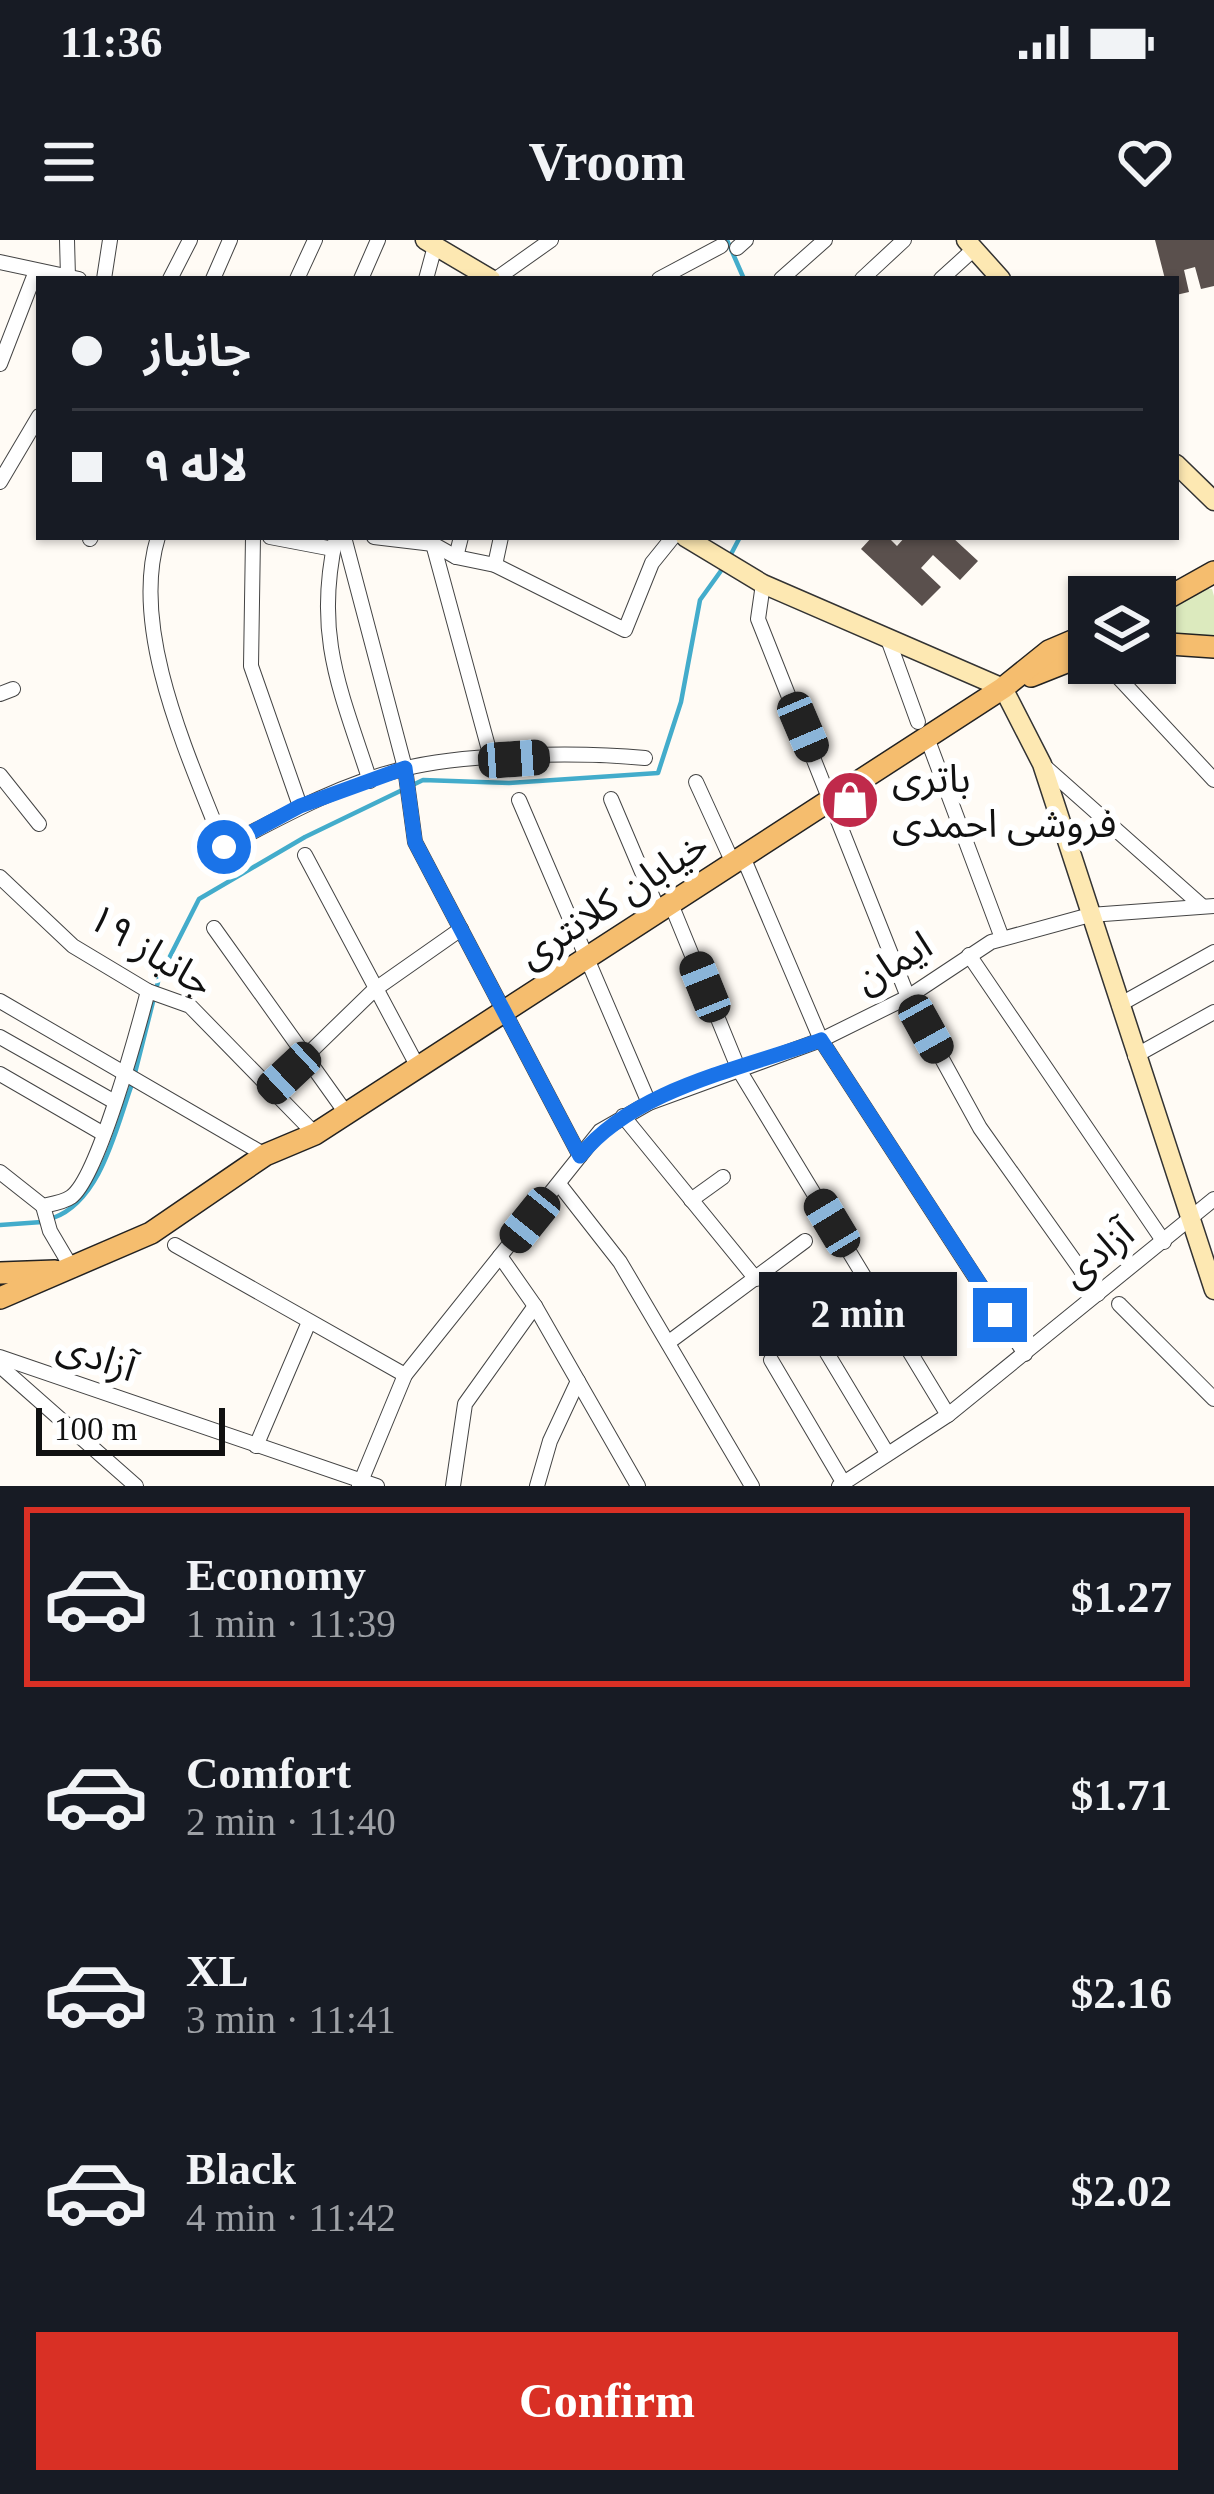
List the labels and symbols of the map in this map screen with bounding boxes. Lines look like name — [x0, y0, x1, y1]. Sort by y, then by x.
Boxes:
car — [772, 687, 834, 767]
car — [477, 739, 551, 779]
place label: باتری فروشی احمدی — [892, 757, 1117, 846]
shop icon: باتری فروشی احمدی — [819, 769, 881, 831]
route start — [197, 820, 251, 874]
street label: خیابان کلانتری — [510, 822, 716, 977]
street label: جانباز ۱۹ — [80, 895, 221, 1006]
street label: ایمان — [847, 923, 940, 1002]
car — [675, 947, 735, 1027]
car — [893, 989, 959, 1069]
car — [250, 1035, 328, 1111]
car — [493, 1181, 567, 1259]
car — [798, 1183, 866, 1263]
street label: آزادی — [1052, 1210, 1144, 1296]
callout: 2 min — [760, 1273, 958, 1357]
route end — [973, 1288, 1027, 1342]
street label: آزادی — [52, 1323, 143, 1391]
scale bar — [36, 1402, 225, 1455]

